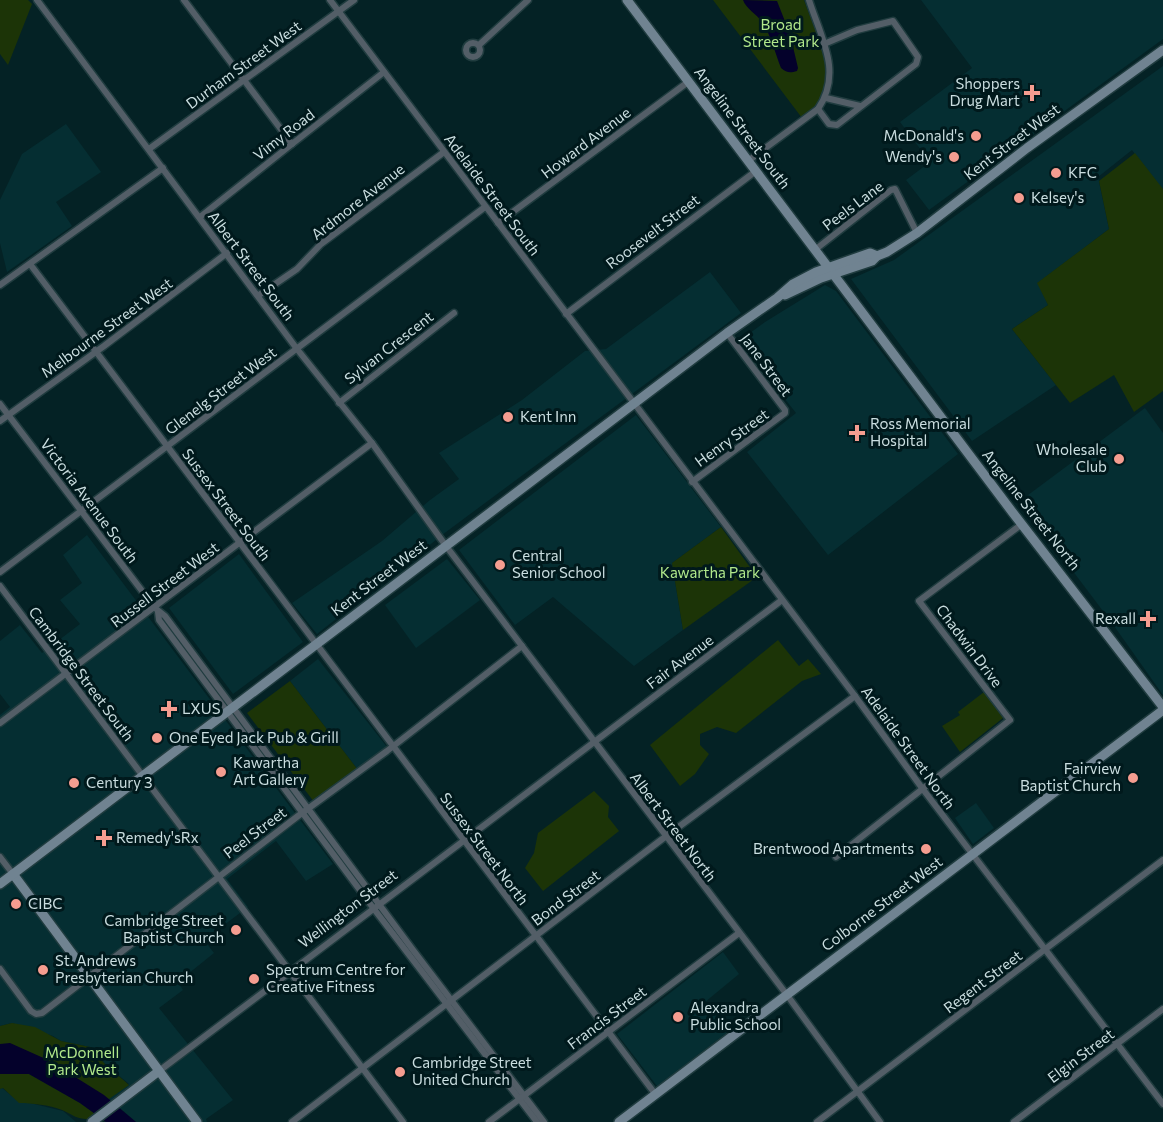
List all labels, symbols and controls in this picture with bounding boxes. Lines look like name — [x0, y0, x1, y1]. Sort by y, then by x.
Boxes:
park label: Broad Street Park — [743, 15, 819, 50]
street label: Durham Street West — [182, 16, 305, 112]
street label: Angeline Street South — [691, 63, 795, 192]
place label: Shoppers Drug Mart — [949, 74, 1020, 109]
marker: Shoppers Drug Mart — [1025, 86, 1039, 100]
street label: Kent Street West — [960, 99, 1063, 183]
street label: Howard Avenue — [537, 103, 634, 182]
street label: Vimy Road — [249, 105, 318, 164]
place label: McDonald's — [883, 126, 964, 144]
marker: McDonald's — [969, 129, 983, 143]
street label: Adelaide Street South — [441, 130, 544, 259]
place label: Wendy's — [885, 147, 942, 165]
marker: Wendy's — [947, 150, 961, 164]
street label: Ardmore Avenue — [307, 159, 408, 243]
place label: KFC — [1068, 163, 1097, 181]
marker: KFC — [1049, 166, 1063, 180]
street label: Peels Lane — [818, 176, 886, 234]
place label: Kelsey's — [1031, 188, 1085, 206]
street label: Roosevelt Street — [602, 190, 703, 272]
marker: Kelsey's — [1012, 191, 1026, 205]
street label: Albert Street South — [205, 207, 299, 324]
street label: Melbourne Street West — [37, 273, 176, 381]
street label: Sylvan Crescent — [340, 307, 436, 387]
street label: Jane Street — [737, 329, 796, 399]
street label: Glenelg Street West — [161, 343, 279, 438]
street label: Henry Street — [691, 404, 772, 470]
place label: Kent Inn — [520, 407, 576, 425]
marker: Kent Inn — [501, 410, 515, 424]
place label: Ross Memorial Hospital — [870, 414, 971, 449]
marker: Ross Memorial Hospital — [848, 424, 866, 442]
street label: Victoria Avenue South — [37, 435, 142, 566]
place label: Wholesale Club — [1036, 440, 1107, 475]
street label: Sussex Street South — [179, 445, 275, 564]
street label: Angeline Street North — [979, 445, 1084, 573]
marker: Wholesale Club — [1112, 452, 1126, 466]
street label: Kent Street West — [327, 535, 430, 619]
street label: Russell Street West — [107, 538, 222, 631]
place label: Central Senior School — [512, 546, 606, 581]
marker: Central Senior School — [493, 558, 507, 572]
park label: Kawartha Park — [660, 563, 760, 581]
street label: Chadwin Drive — [933, 600, 1007, 690]
street label: Cambridge Street South — [25, 603, 138, 744]
place label: Rexall — [1095, 609, 1136, 627]
marker: Rexall — [1141, 612, 1155, 626]
street label: Fair Avenue — [642, 630, 716, 692]
street label: Adelaide Street North — [858, 682, 960, 813]
place label: LXUS — [182, 699, 221, 717]
marker: LXUS — [160, 700, 178, 718]
place label: One Eyed Jack Pub & Grill — [169, 728, 339, 746]
marker: One Eyed Jack Pub & Grill — [150, 731, 164, 745]
place label: Kawartha Art Gallery — [233, 753, 307, 788]
place label: Fairview Baptist Church — [1020, 759, 1121, 794]
marker: Kawartha Art Gallery — [214, 765, 228, 779]
street label: Albert Street North — [627, 768, 721, 885]
marker: Fairview Baptist Church — [1126, 771, 1140, 785]
place label: Century 3 — [86, 773, 153, 791]
marker: Century 3 — [67, 776, 81, 790]
street label: Sussex Street North — [437, 789, 533, 908]
street label: Peel Street — [219, 803, 289, 862]
place label: Remedy'sRx — [116, 828, 199, 846]
marker: Remedy'sRx — [97, 831, 111, 845]
place label: Brentwood Apartments — [753, 839, 914, 857]
marker: Brentwood Apartments — [919, 842, 933, 856]
street label: Colborne Street West — [817, 852, 945, 955]
street label: Wellington Street — [294, 865, 400, 951]
street label: Bond Street — [528, 866, 603, 929]
place label: CIBC — [28, 894, 62, 912]
marker: CIBC — [9, 897, 23, 911]
place label: Cambridge Street Baptist Church — [104, 911, 224, 946]
marker: Cambridge Street Baptist Church — [229, 923, 243, 937]
street label: Regent Street — [940, 946, 1025, 1016]
place label: St. Andrews Presbyterian Church — [55, 951, 193, 986]
place label: Spectrum Centre for Creative Fitness — [266, 960, 405, 995]
marker: St. Andrews Presbyterian Church — [36, 963, 50, 977]
marker: Spectrum Centre for Creative Fitness — [247, 972, 261, 986]
street label: Francis Street — [563, 982, 649, 1053]
place label: Alexandra Public School — [690, 998, 781, 1033]
marker: Alexandra Public School — [671, 1010, 685, 1024]
street label: Elgin Street — [1044, 1024, 1117, 1086]
park label: McDonnell Park West — [45, 1043, 119, 1078]
place label: Cambridge Street United Church — [412, 1053, 532, 1088]
marker: Cambridge Street United Church — [393, 1065, 407, 1079]

